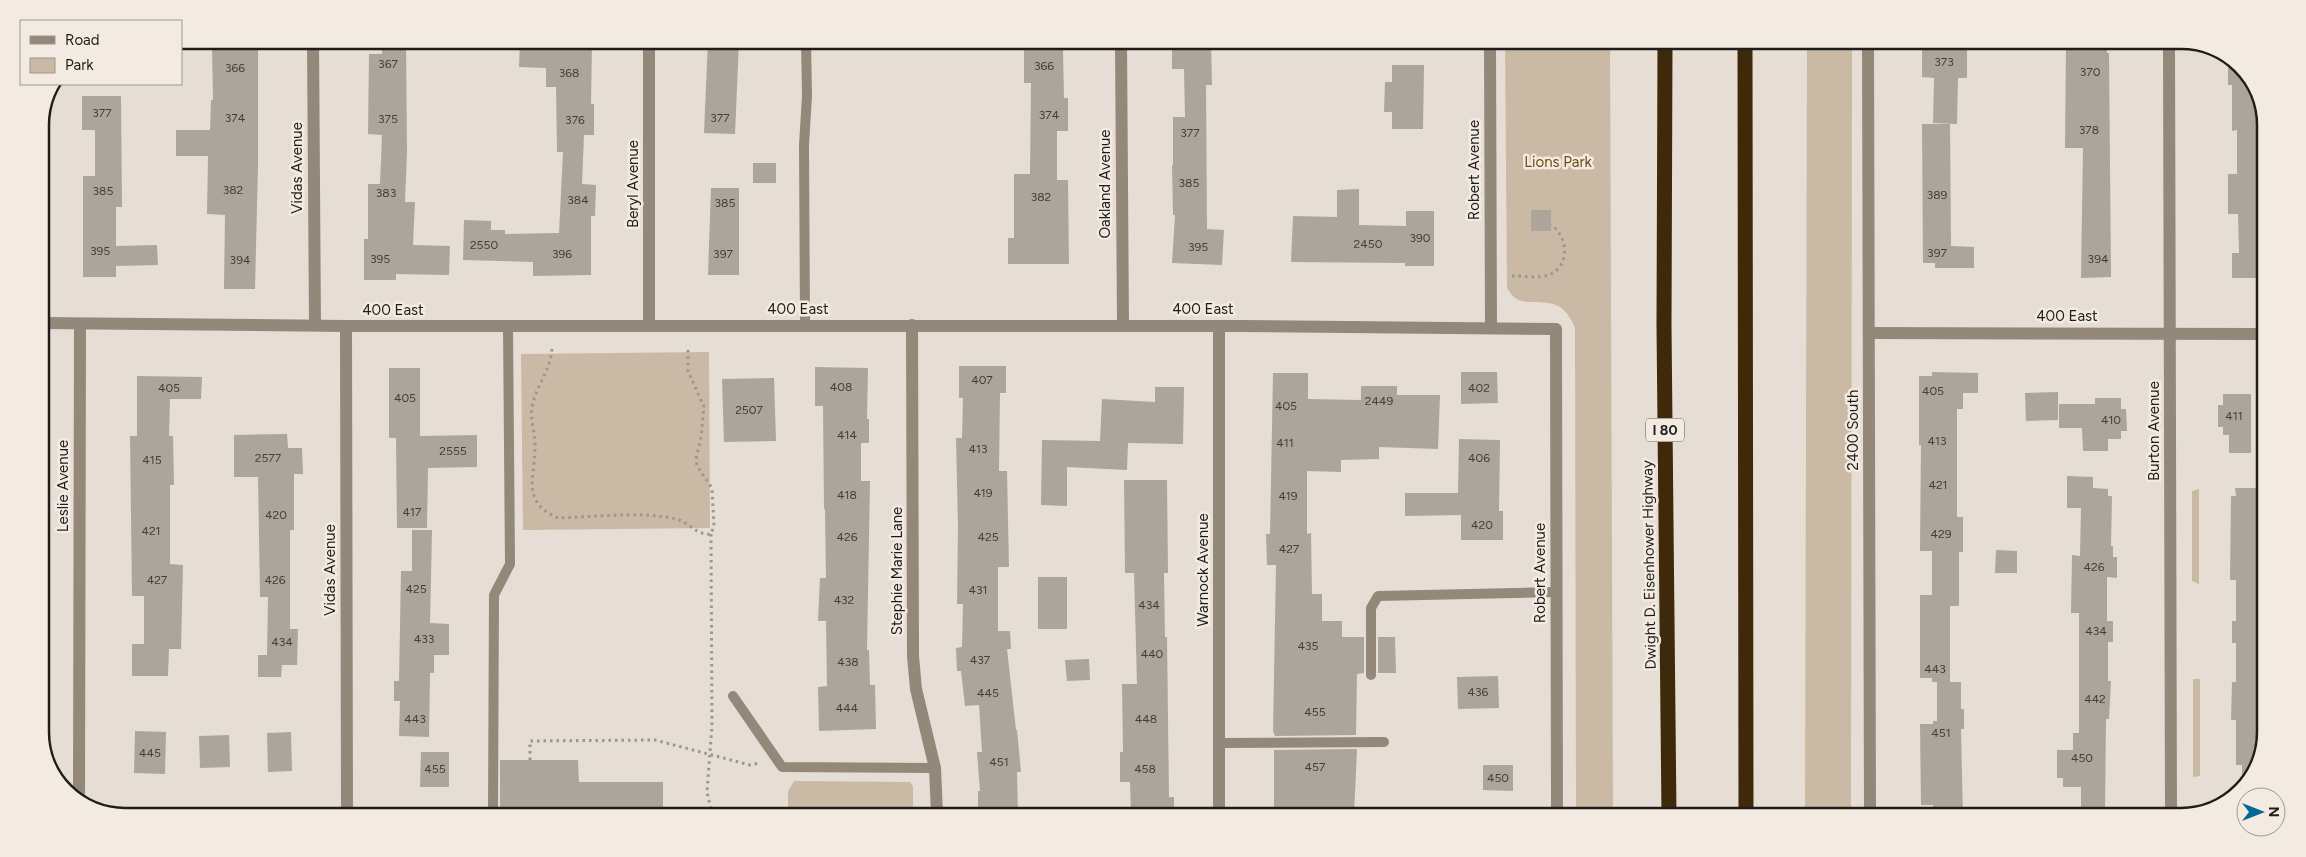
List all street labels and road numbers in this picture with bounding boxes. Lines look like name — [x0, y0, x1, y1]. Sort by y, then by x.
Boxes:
street label: Robert Avenue — [1465, 120, 1483, 220]
street label: Vidas Avenue — [288, 122, 306, 214]
street label: Oakland Avenue — [1096, 129, 1114, 239]
street label: Beryl Avenue — [624, 140, 642, 228]
street label: 400 East — [767, 300, 829, 318]
street label: 400 East — [1172, 300, 1234, 318]
street label: 400 East — [362, 301, 424, 319]
street label: 400 East — [2036, 307, 2098, 325]
street label: Burton Avenue — [2145, 381, 2163, 481]
street label: 2400 South — [1844, 390, 1862, 470]
road number: I 80 — [1646, 418, 1684, 442]
street label: Leslie Avenue — [54, 440, 72, 532]
street label: Dwight D. Eisenhower Highway — [1638, 460, 1660, 670]
street label: Stephie Marie Lane — [888, 507, 906, 635]
street label: Warnock Avenue — [1194, 513, 1212, 627]
street label: Robert Avenue — [1531, 523, 1549, 623]
street label: Vidas Avenue — [321, 524, 339, 616]

